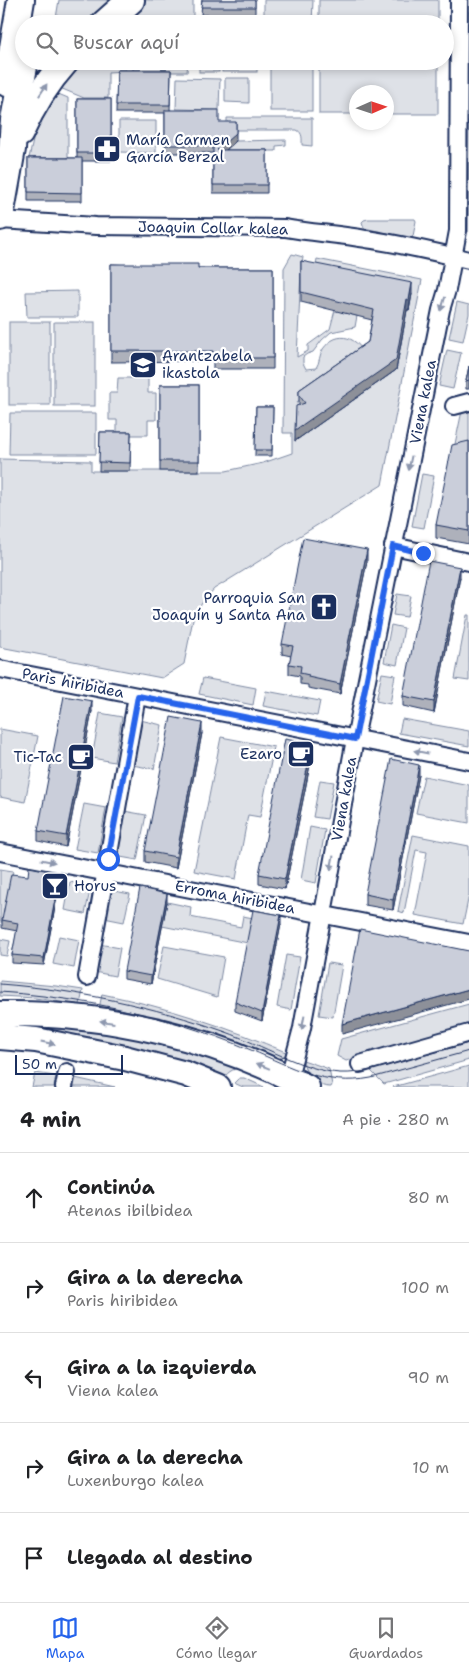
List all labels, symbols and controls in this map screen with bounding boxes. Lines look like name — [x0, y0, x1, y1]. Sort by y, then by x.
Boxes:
search box — [15, 15, 454, 70]
icon: search — [33, 29, 61, 57]
text: Buscar aquí — [73, 30, 179, 55]
one-way arrow — [38, 84, 47, 97]
north arrow — [349, 85, 394, 130]
place label: María Carmen García Berzal — [126, 130, 230, 167]
pharmacy icon: María Carmen García Berzal — [92, 134, 122, 164]
street label: Joaquin Collar kalea — [138, 217, 289, 239]
one-way arrow — [439, 296, 446, 311]
place label: Arantzabela ikastola — [162, 346, 253, 383]
school or university icon: Arantzabela ikastola — [128, 350, 158, 380]
street label: Viena kalea — [405, 357, 441, 446]
one-way arrow — [406, 455, 414, 470]
route end — [412, 542, 435, 565]
place label: Parroquia San Joaquín y Santa Ana — [152, 588, 306, 625]
church icon: Parroquia San Joaquín y Santa Ana — [309, 592, 339, 622]
street label: Paris hiribidea — [20, 663, 126, 703]
cafe icon: Ezaro — [286, 739, 316, 769]
cafe icon: Tic-Tac — [66, 742, 96, 772]
place label: Ezaro — [240, 744, 282, 764]
place label: Tic-Tac — [13, 747, 62, 767]
one-way arrow — [414, 748, 429, 756]
street label: Viena kalea — [327, 754, 361, 843]
route start — [97, 848, 120, 871]
one-way arrow — [328, 855, 336, 871]
one-way arrow — [40, 857, 56, 865]
bar icon: Horus — [40, 871, 70, 901]
place label: Horus — [74, 876, 116, 896]
street label: Erroma hiribidea — [173, 876, 297, 919]
one-way arrow — [299, 1015, 307, 1030]
one-way arrow — [99, 1017, 115, 1025]
one-way arrow — [41, 1039, 57, 1047]
scale bar — [15, 1052, 122, 1075]
text: 50 m — [22, 1055, 57, 1073]
one-way arrow — [256, 1061, 270, 1069]
text: 4 min — [20, 1106, 81, 1134]
text: A pie · 280 m — [342, 1109, 449, 1130]
text: Continúa — [67, 1175, 155, 1200]
icon: ahead — [20, 1184, 48, 1212]
text: 80 m — [408, 1187, 449, 1208]
text: Atenas ibilbidea — [67, 1200, 193, 1221]
text: Gira a la derecha — [67, 1265, 243, 1290]
icon: right — [20, 1274, 48, 1302]
text: 100 m — [401, 1277, 449, 1298]
text: Paris hiribidea — [67, 1290, 178, 1311]
text: Gira a la izquierda — [67, 1355, 256, 1380]
icon: left — [20, 1364, 48, 1392]
text: 90 m — [408, 1367, 449, 1388]
text: Viena kalea — [67, 1380, 158, 1401]
text: Gira a la derecha — [67, 1445, 243, 1470]
icon: right — [20, 1454, 48, 1482]
text: 10 m — [412, 1457, 449, 1478]
text: Luxenburgo kalea — [67, 1470, 204, 1491]
icon: arrive — [20, 1544, 48, 1572]
text: Llegada al destino — [67, 1545, 253, 1570]
tab: Mapa — [46, 1614, 84, 1662]
tab: Cómo llegar — [176, 1614, 257, 1662]
tab: Guardados — [349, 1614, 423, 1662]

